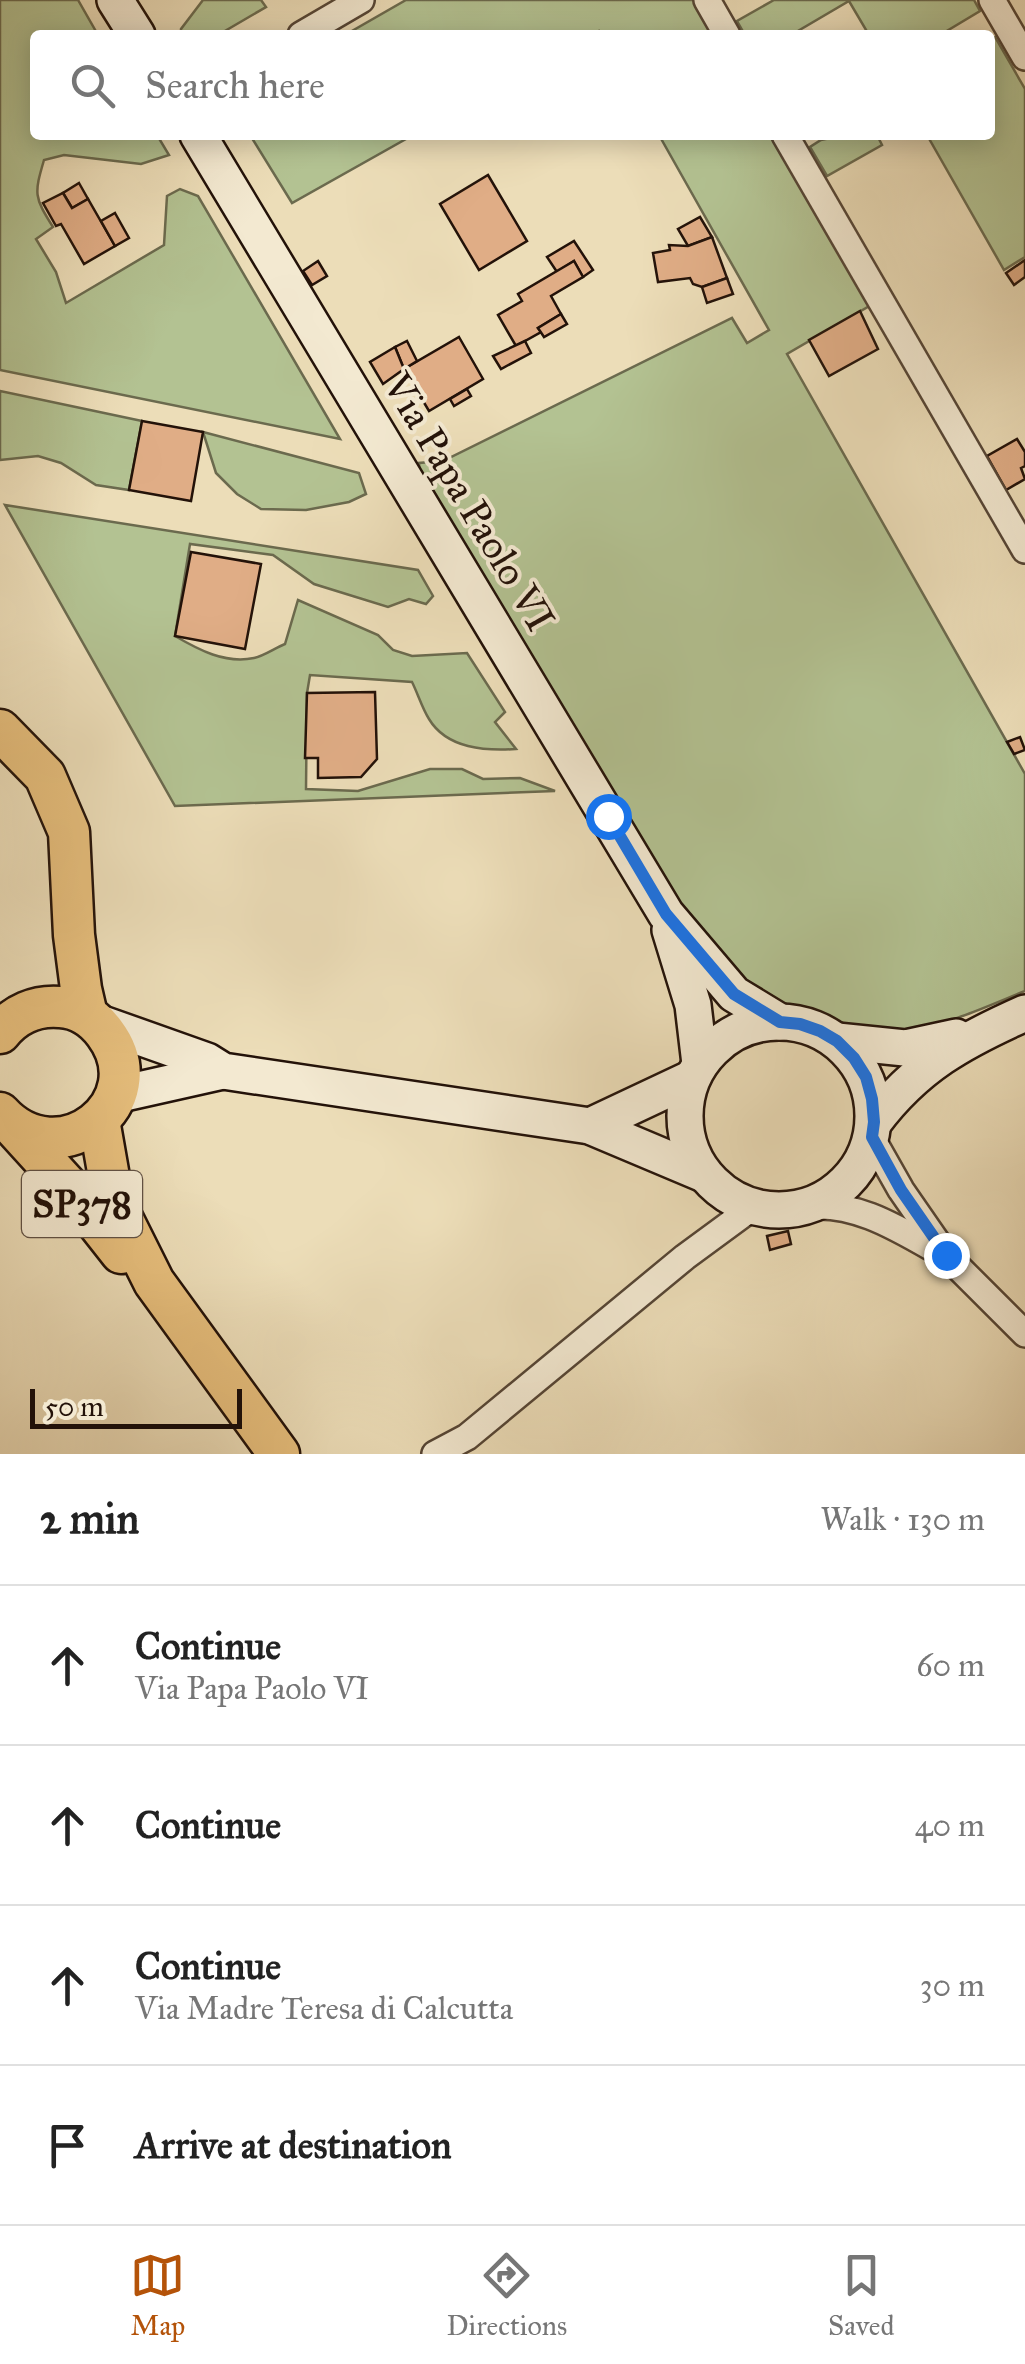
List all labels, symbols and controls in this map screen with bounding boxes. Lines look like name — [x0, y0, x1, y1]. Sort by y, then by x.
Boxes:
search box — [30, 30, 995, 140]
icon: search — [65, 58, 120, 113]
text: Search here — [145, 62, 325, 108]
street label: Via Papa Paolo VI — [372, 363, 565, 640]
route start — [586, 794, 632, 840]
road number: SP378 — [22, 1171, 142, 1237]
route end — [924, 1233, 970, 1279]
scale bar — [30, 1384, 242, 1428]
text: 50 m — [45, 1389, 104, 1424]
text: 2 min — [40, 1493, 139, 1545]
text: Walk · 130 m — [821, 1500, 985, 1539]
text: Continue — [135, 1623, 281, 1669]
icon: ahead — [40, 1638, 95, 1693]
text: 60 m — [916, 1646, 985, 1685]
text: Via Papa Paolo VI — [135, 1669, 369, 1708]
icon: ahead — [40, 1798, 95, 1853]
text: Continue — [135, 1802, 281, 1848]
text: 40 m — [915, 1806, 985, 1845]
text: Continue — [135, 1943, 281, 1989]
icon: ahead — [40, 1958, 95, 2013]
text: 30 m — [920, 1966, 985, 2005]
text: Via Madre Teresa di Calcutta — [135, 1989, 513, 2028]
icon: arrive — [40, 2118, 95, 2173]
text: Arrive at destination — [135, 2122, 452, 2168]
tab: Map — [130, 2248, 185, 2343]
tab: Directions — [446, 2248, 567, 2343]
tab: Saved — [828, 2248, 895, 2343]

